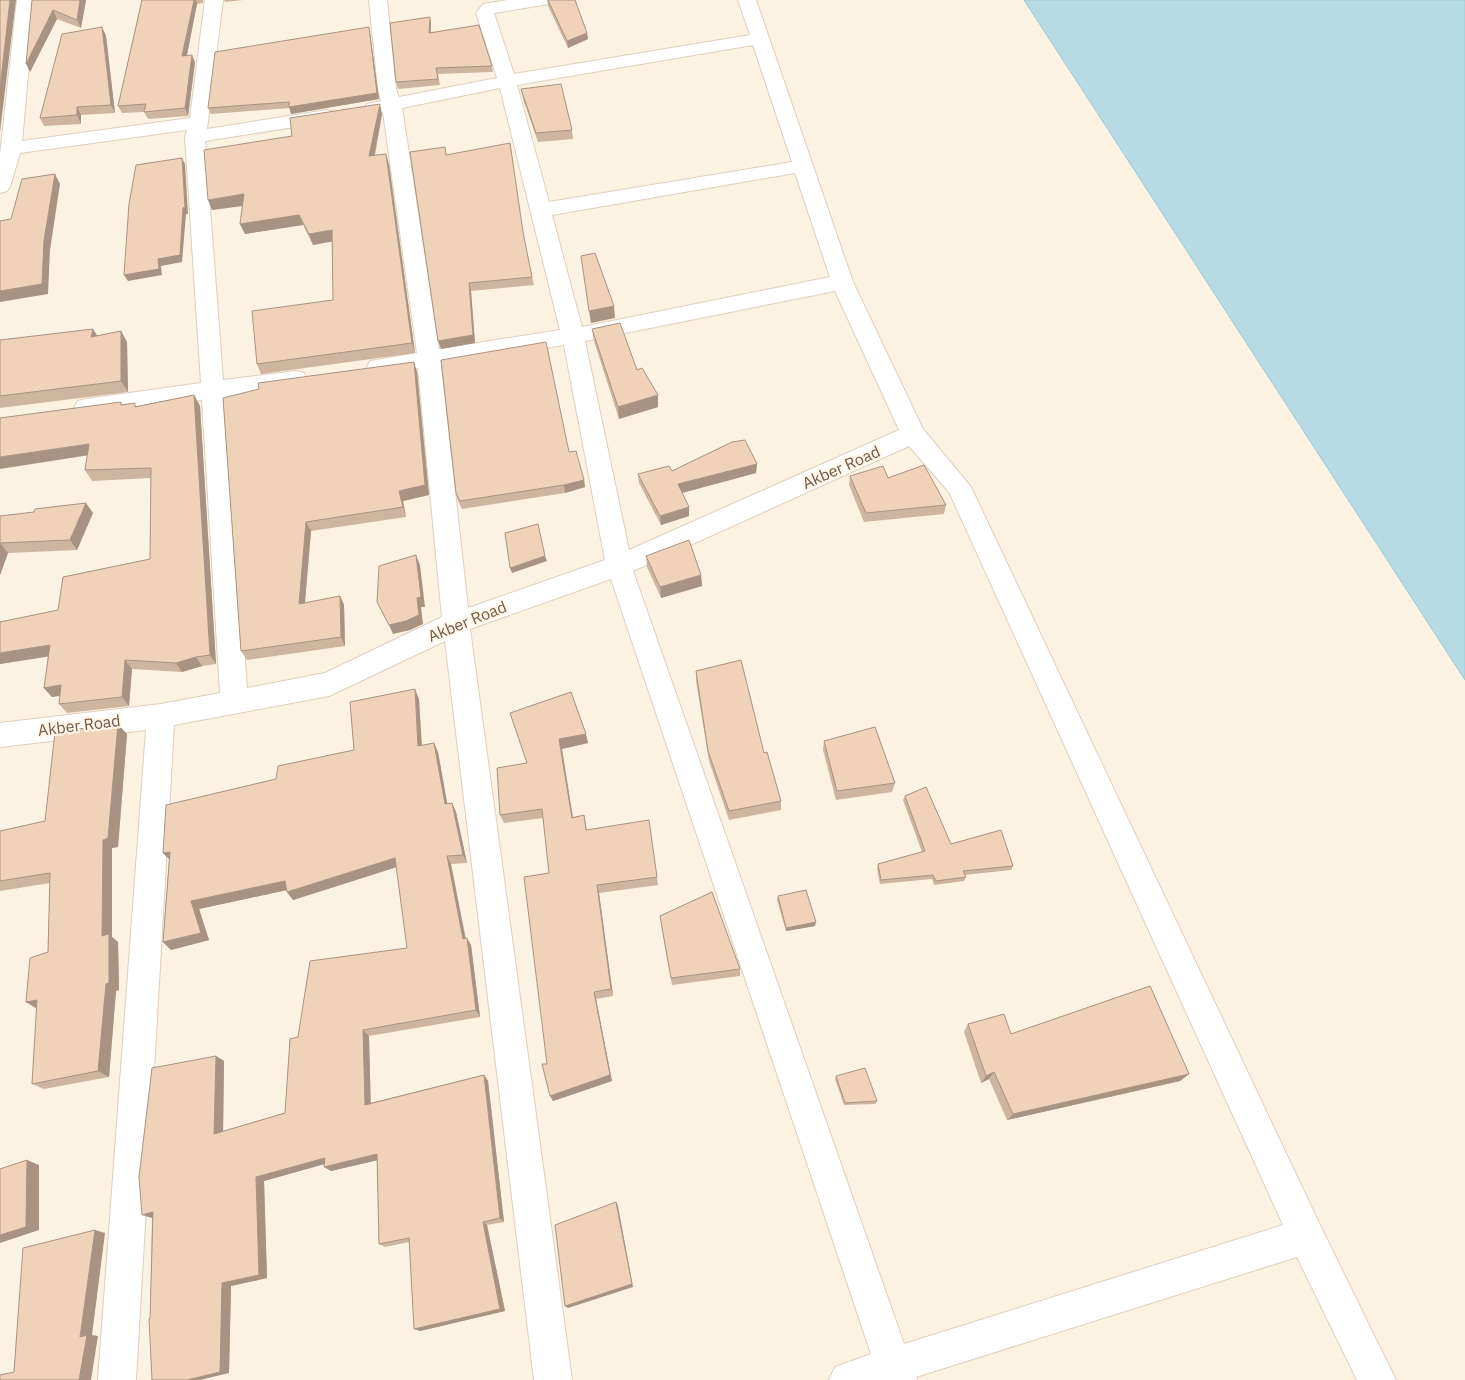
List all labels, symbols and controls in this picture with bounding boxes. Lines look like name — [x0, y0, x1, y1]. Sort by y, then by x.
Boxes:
street label: Akber Road — [799, 441, 883, 493]
street label: Akber Road — [425, 596, 509, 646]
street label: Akber Road — [36, 710, 122, 740]

